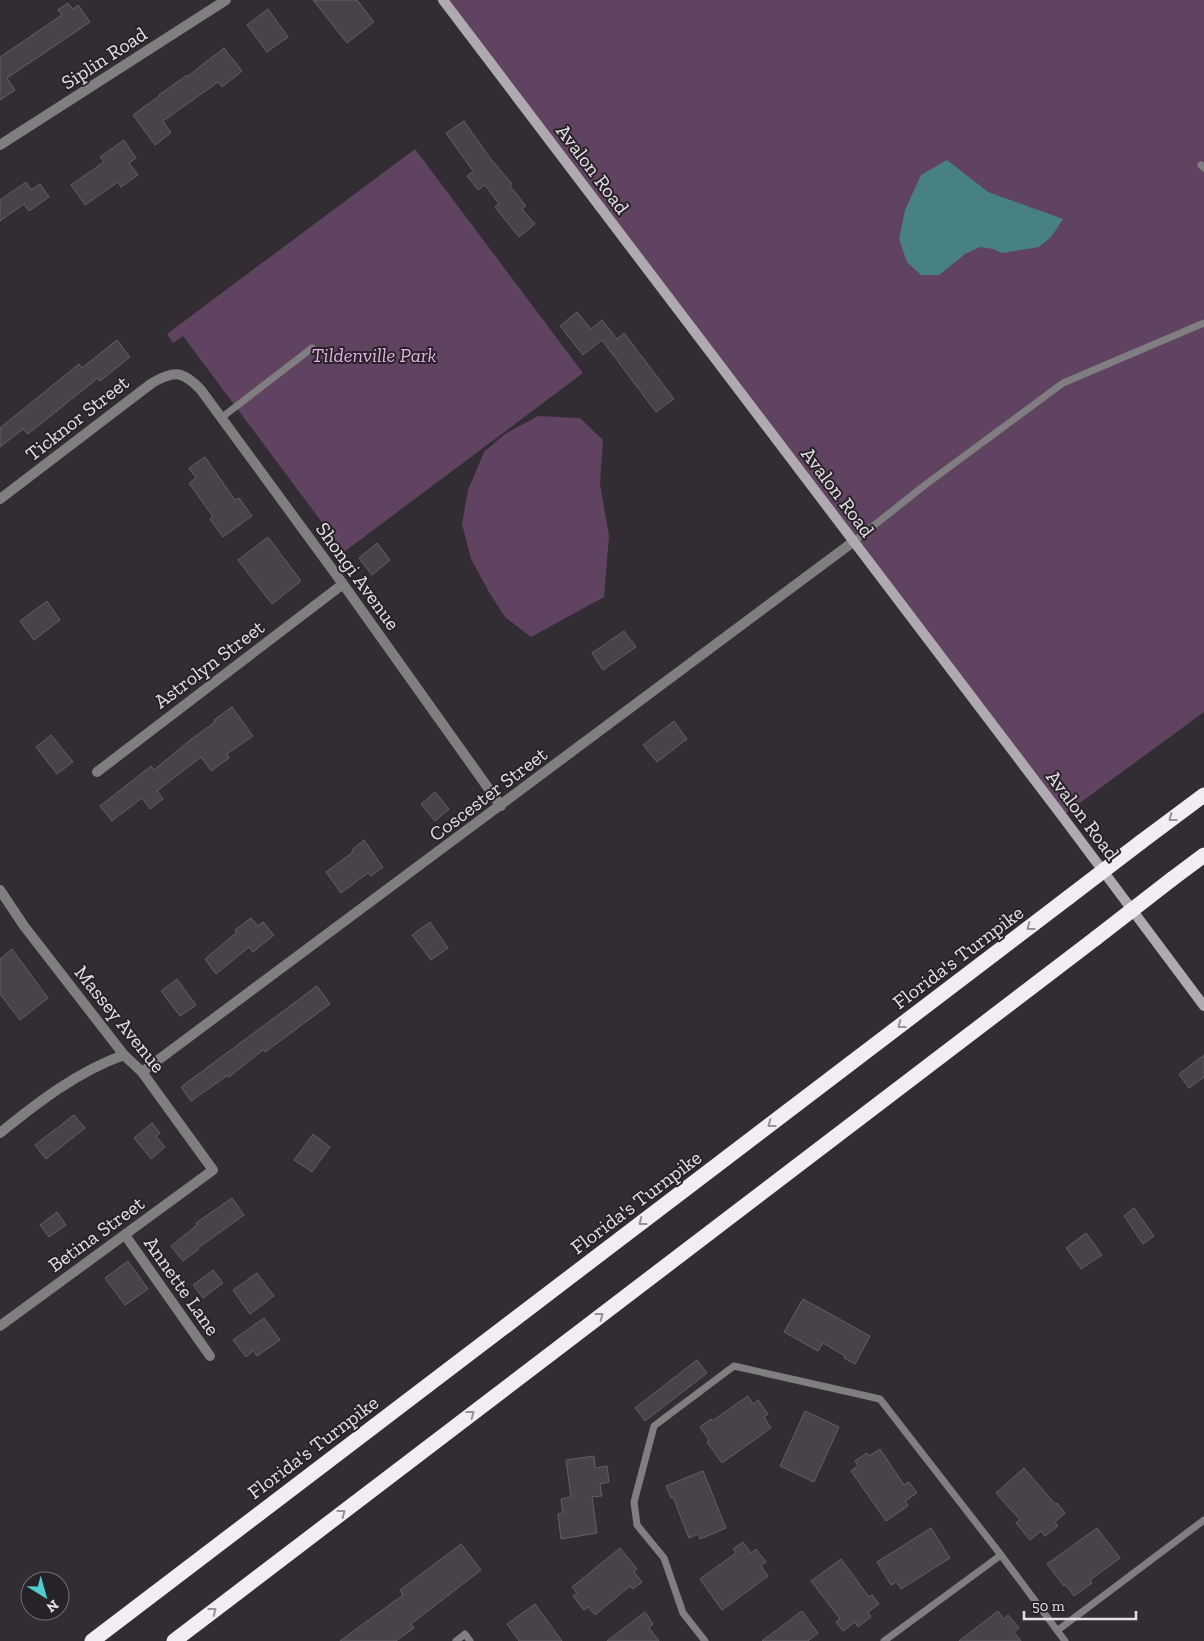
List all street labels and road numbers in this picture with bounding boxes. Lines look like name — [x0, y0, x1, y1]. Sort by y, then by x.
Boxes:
street label: Siplin Road — [57, 21, 151, 95]
street label: Avalon Road — [551, 119, 635, 219]
street label: Ticknor Street — [20, 370, 134, 466]
street label: Avalon Road — [796, 442, 880, 542]
street label: Shongi Avenue — [311, 517, 405, 635]
street label: Astrolyn Street — [149, 614, 269, 713]
street label: Coscester Street — [424, 741, 552, 846]
street label: Avalon Road — [1041, 765, 1125, 865]
street label: Florida's Turnpike — [888, 900, 1028, 1014]
street label: Massey Avenue — [70, 961, 170, 1077]
street label: Florida's Turnpike — [566, 1145, 706, 1259]
street label: Betina Street — [43, 1191, 149, 1277]
street label: Annette Lane — [139, 1232, 225, 1340]
street label: Florida's Turnpike — [243, 1390, 383, 1504]

